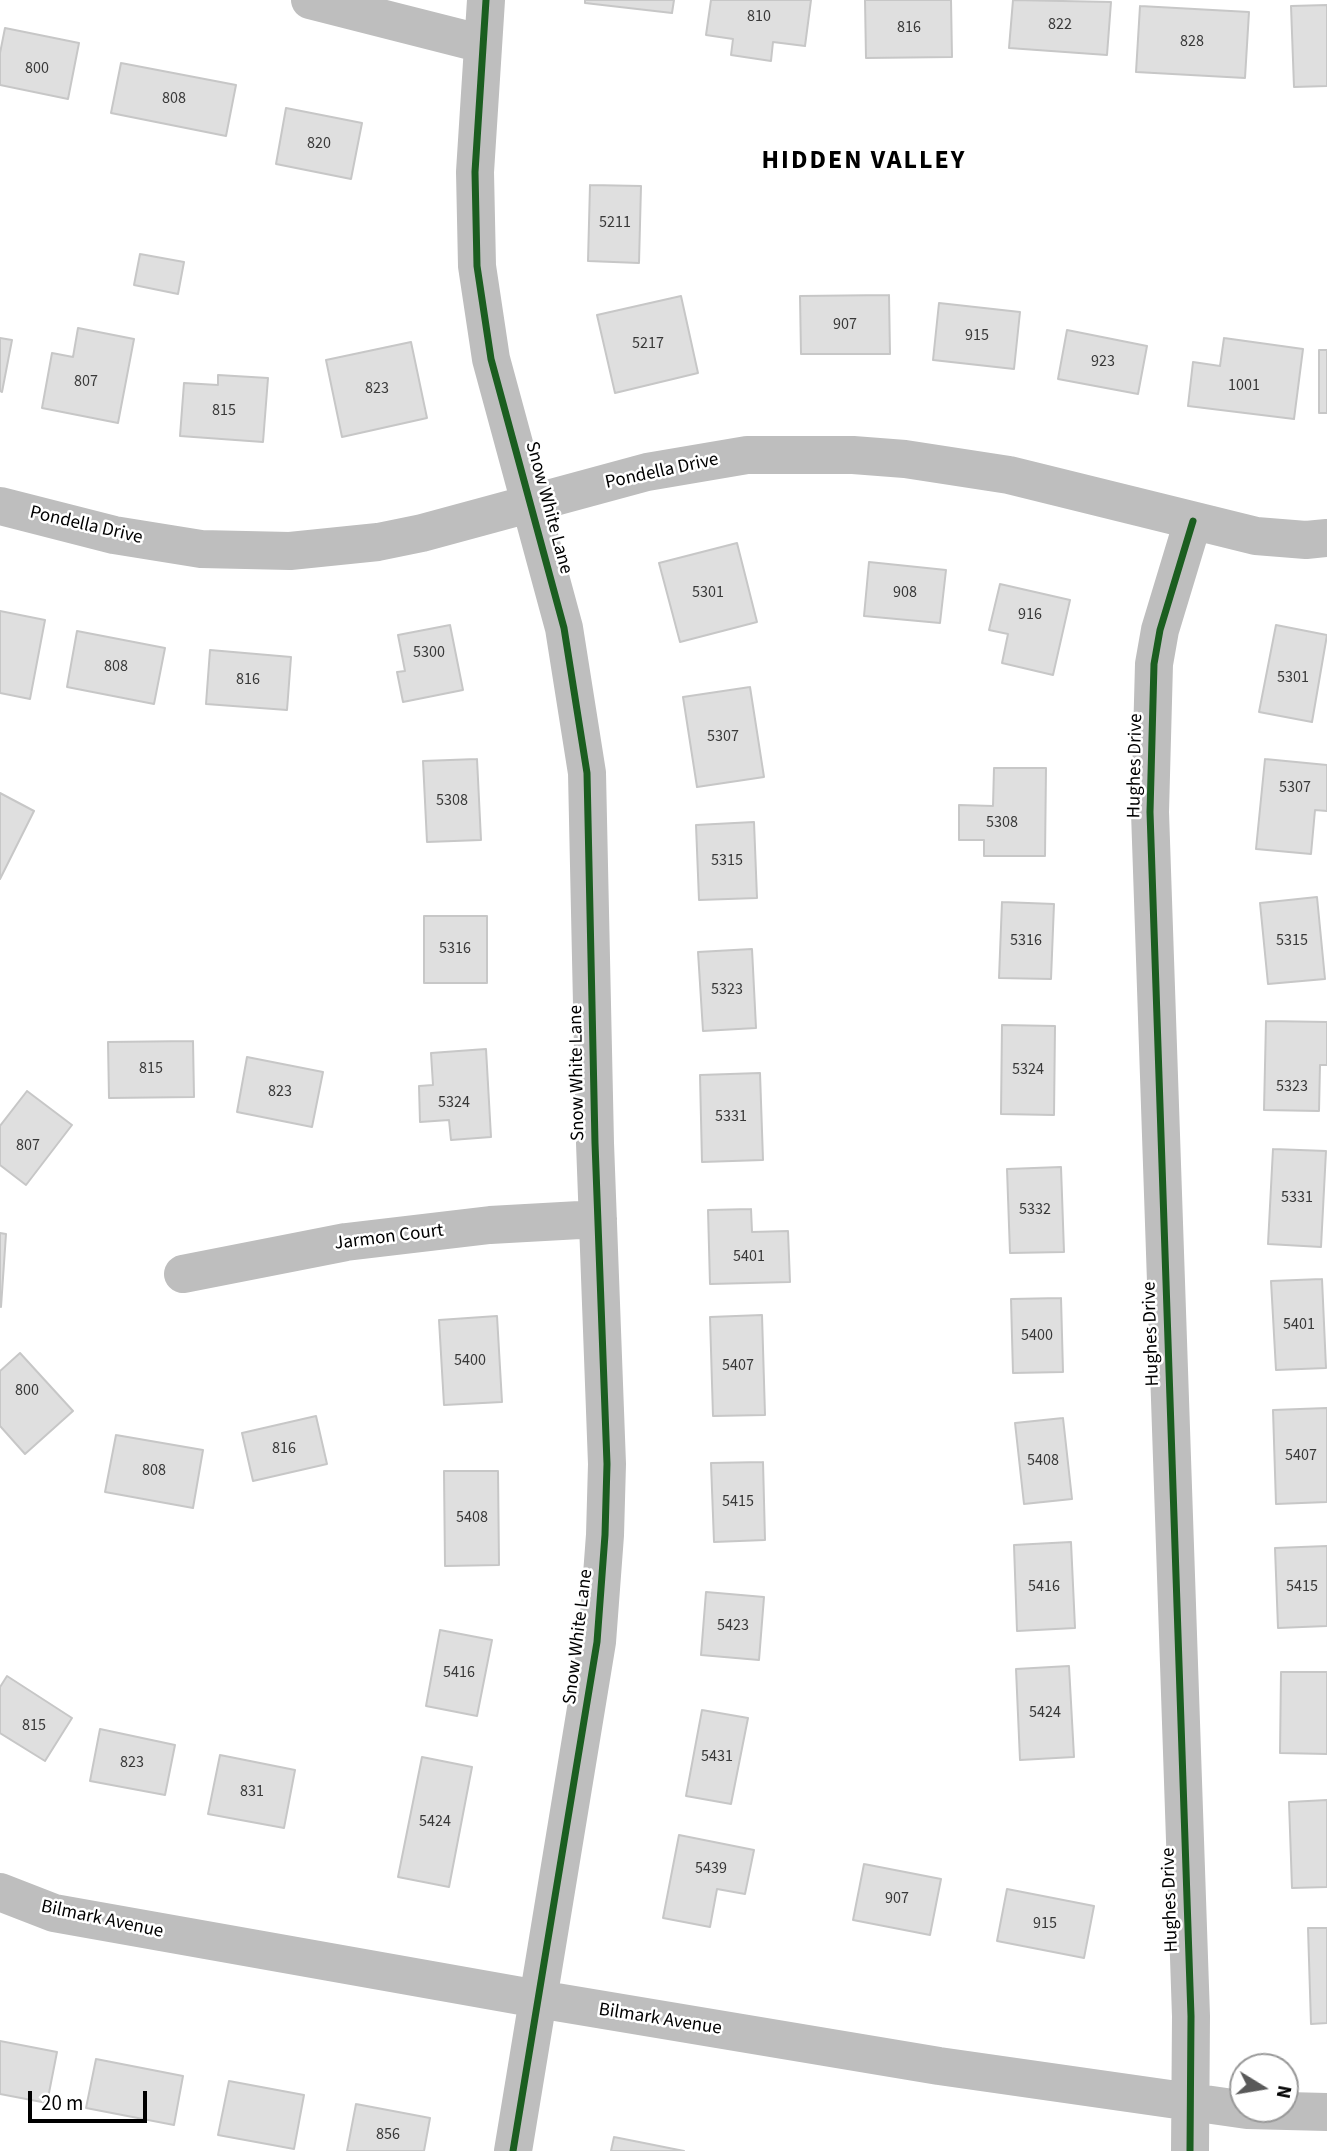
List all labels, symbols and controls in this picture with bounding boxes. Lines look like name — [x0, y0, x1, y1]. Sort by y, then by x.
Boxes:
house number: 810 — [747, 7, 771, 27]
house number: 822 — [1048, 15, 1072, 35]
house number: 816 — [897, 18, 921, 38]
house number: 828 — [1180, 32, 1204, 52]
house number: 800 — [25, 59, 49, 79]
house number: 808 — [162, 89, 186, 109]
house number: 820 — [307, 134, 331, 154]
district label: HIDDEN VALLEY — [763, 146, 965, 178]
house number: 5211 — [599, 213, 631, 233]
house number: 907 — [833, 315, 857, 335]
house number: 915 — [965, 326, 989, 346]
house number: 5217 — [632, 334, 664, 354]
house number: 923 — [1091, 352, 1115, 372]
house number: 807 — [74, 372, 98, 392]
house number: 1001 — [1228, 376, 1260, 396]
house number: 823 — [365, 379, 389, 399]
house number: 815 — [212, 401, 236, 421]
street label: Snow White Lane — [519, 439, 577, 577]
street label: Pondella Drive — [603, 449, 721, 495]
street label: Pondella Drive — [27, 502, 145, 550]
house number: 5301 — [692, 583, 724, 603]
house number: 908 — [893, 583, 917, 603]
house number: 916 — [1018, 605, 1042, 625]
house number: 5300 — [413, 643, 445, 663]
house number: 808 — [104, 657, 128, 677]
house number: 5301 — [1277, 668, 1309, 688]
house number: 816 — [236, 670, 260, 690]
street label: Hughes Drive — [1124, 713, 1148, 819]
house number: 5307 — [707, 727, 739, 747]
house number: 5307 — [1279, 778, 1311, 798]
house number: 5308 — [436, 791, 468, 811]
house number: 5308 — [986, 813, 1018, 833]
house number: 5315 — [711, 851, 743, 871]
house number: 5316 — [1010, 931, 1042, 951]
house number: 5315 — [1276, 931, 1308, 951]
house number: 5316 — [439, 939, 471, 959]
house number: 5323 — [711, 980, 743, 1000]
street label: Snow White Lane — [565, 1005, 591, 1141]
house number: 815 — [139, 1059, 163, 1079]
house number: 5324 — [1012, 1060, 1044, 1080]
house number: 5323 — [1276, 1077, 1308, 1097]
house number: 823 — [268, 1082, 292, 1102]
house number: 5324 — [438, 1093, 470, 1113]
house number: 5331 — [715, 1107, 747, 1127]
house number: 807 — [16, 1136, 40, 1156]
house number: 5331 — [1281, 1188, 1313, 1208]
house number: 5332 — [1019, 1200, 1051, 1220]
street label: Jarmon Court — [333, 1220, 445, 1256]
house number: 5401 — [733, 1247, 765, 1267]
street label: Hughes Drive — [1139, 1281, 1165, 1387]
house number: 5401 — [1283, 1315, 1315, 1335]
house number: 5400 — [1021, 1326, 1053, 1346]
house number: 5400 — [454, 1351, 486, 1371]
house number: 5407 — [722, 1356, 754, 1376]
house number: 800 — [15, 1381, 39, 1401]
house number: 816 — [272, 1439, 296, 1459]
house number: 5407 — [1285, 1446, 1317, 1466]
house number: 5408 — [1027, 1451, 1059, 1471]
house number: 808 — [142, 1461, 166, 1481]
house number: 5415 — [722, 1492, 754, 1512]
house number: 5408 — [456, 1508, 488, 1528]
street label: Snow White Lane — [559, 1568, 599, 1706]
house number: 5416 — [1028, 1577, 1060, 1597]
house number: 5415 — [1286, 1577, 1318, 1597]
house number: 5423 — [717, 1616, 749, 1636]
house number: 5416 — [443, 1663, 475, 1683]
house number: 5424 — [1029, 1703, 1061, 1723]
house number: 815 — [22, 1716, 46, 1736]
house number: 5431 — [701, 1747, 733, 1767]
house number: 823 — [120, 1753, 144, 1773]
house number: 831 — [240, 1782, 264, 1802]
house number: 5424 — [419, 1812, 451, 1832]
street label: Hughes Drive — [1158, 1847, 1184, 1953]
house number: 5439 — [695, 1859, 727, 1879]
house number: 907 — [885, 1889, 909, 1909]
street label: Bilmark Avenue — [39, 1896, 165, 1944]
house number: 915 — [1033, 1914, 1057, 1934]
street label: Bilmark Avenue — [597, 1999, 723, 2041]
north arrow — [1229, 2053, 1299, 2123]
scale bar — [32, 2078, 150, 2122]
text: N — [1269, 2083, 1298, 2100]
text: 20 m — [41, 2088, 83, 2118]
house number: 856 — [376, 2125, 400, 2145]

